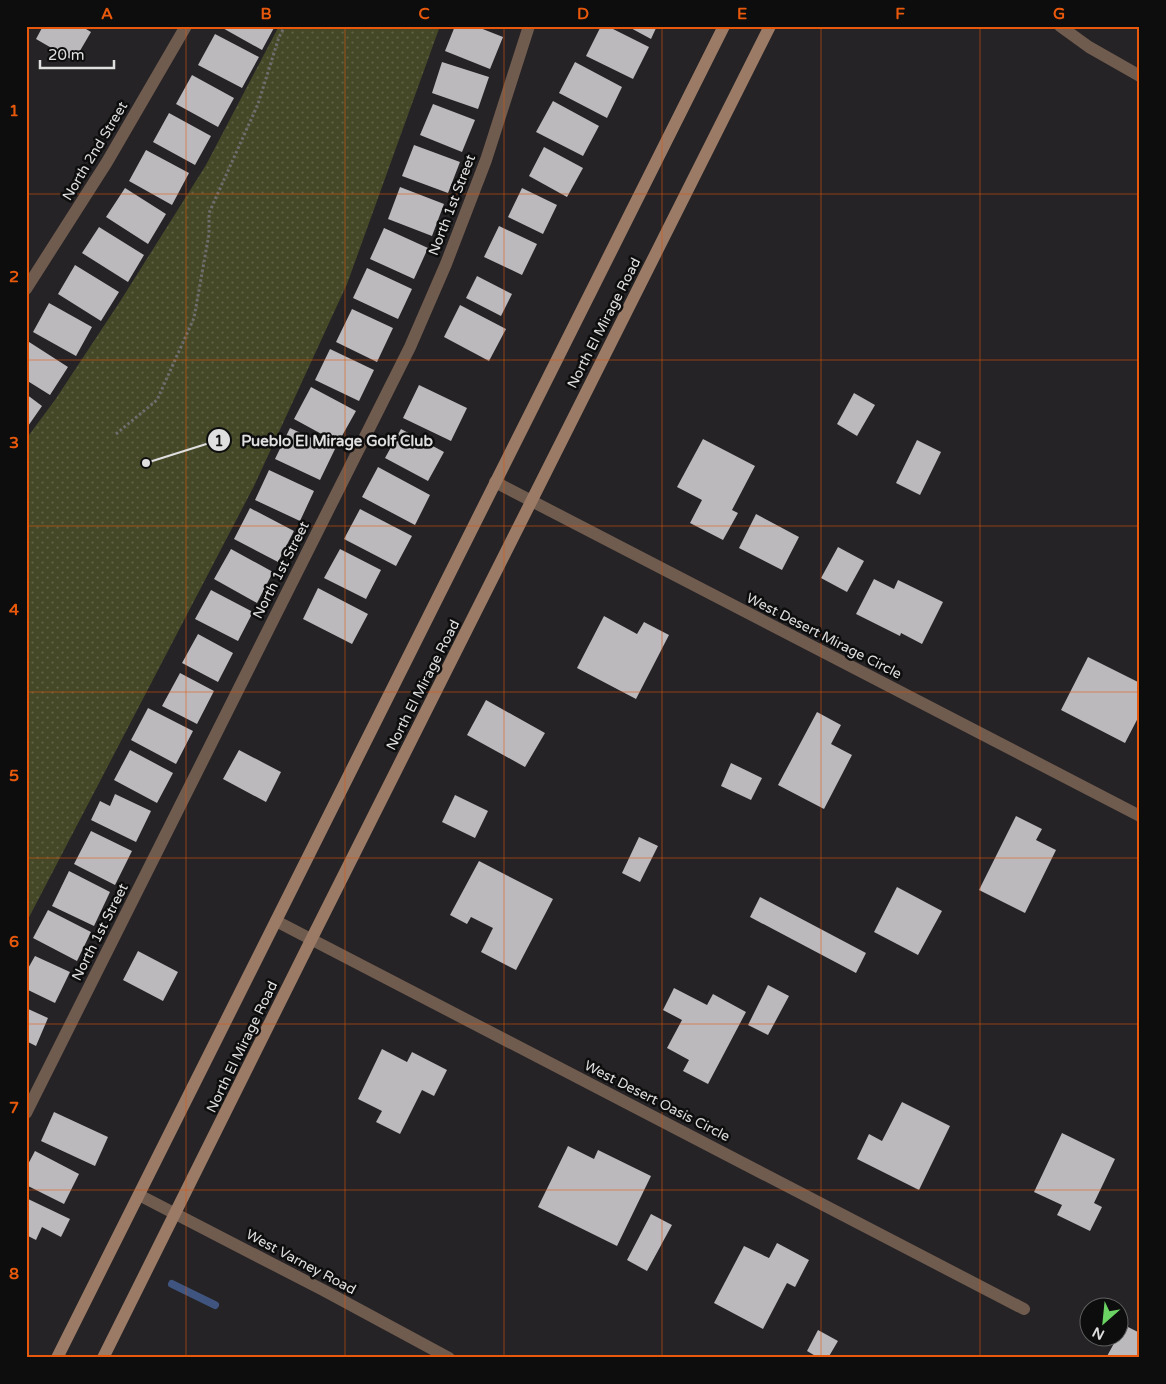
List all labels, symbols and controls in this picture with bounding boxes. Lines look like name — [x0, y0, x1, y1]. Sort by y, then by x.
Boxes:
text: A — [101, 4, 113, 24]
text: B — [260, 4, 272, 24]
text: C — [418, 4, 430, 24]
text: D — [577, 4, 589, 24]
text: E — [737, 4, 747, 24]
text: F — [895, 4, 905, 24]
text: G — [1053, 4, 1065, 24]
scale bar — [40, 38, 114, 70]
text: 20 m — [48, 46, 85, 64]
street label: North 2nd Street — [59, 98, 132, 203]
text: 1 — [9, 101, 19, 121]
street label: North 1st Street — [425, 151, 479, 258]
street label: North El Mirage Road — [564, 255, 644, 391]
text: 2 — [9, 267, 19, 287]
callout: Pueblo El Mirage Golf Club — [206, 425, 443, 455]
text: 1 — [214, 432, 224, 450]
text: Pueblo El Mirage Golf Club — [241, 432, 433, 451]
text: 3 — [9, 433, 19, 453]
street label: North 1st Street — [249, 518, 313, 621]
street label: West Desert Mirage Circle — [744, 589, 905, 683]
text: 4 — [9, 600, 19, 620]
street label: North El Mirage Road — [383, 617, 463, 753]
text: 5 — [9, 766, 19, 786]
street label: North 1st Street — [68, 880, 132, 983]
text: 6 — [9, 932, 19, 952]
street label: North El Mirage Road — [203, 978, 281, 1116]
street label: West Desert Oasis Circle — [581, 1057, 733, 1145]
text: 7 — [9, 1098, 19, 1118]
street label: West Varney Road — [243, 1226, 359, 1298]
text: 8 — [9, 1264, 19, 1284]
north arrow — [1078, 1296, 1128, 1346]
text: N — [1089, 1323, 1107, 1343]

